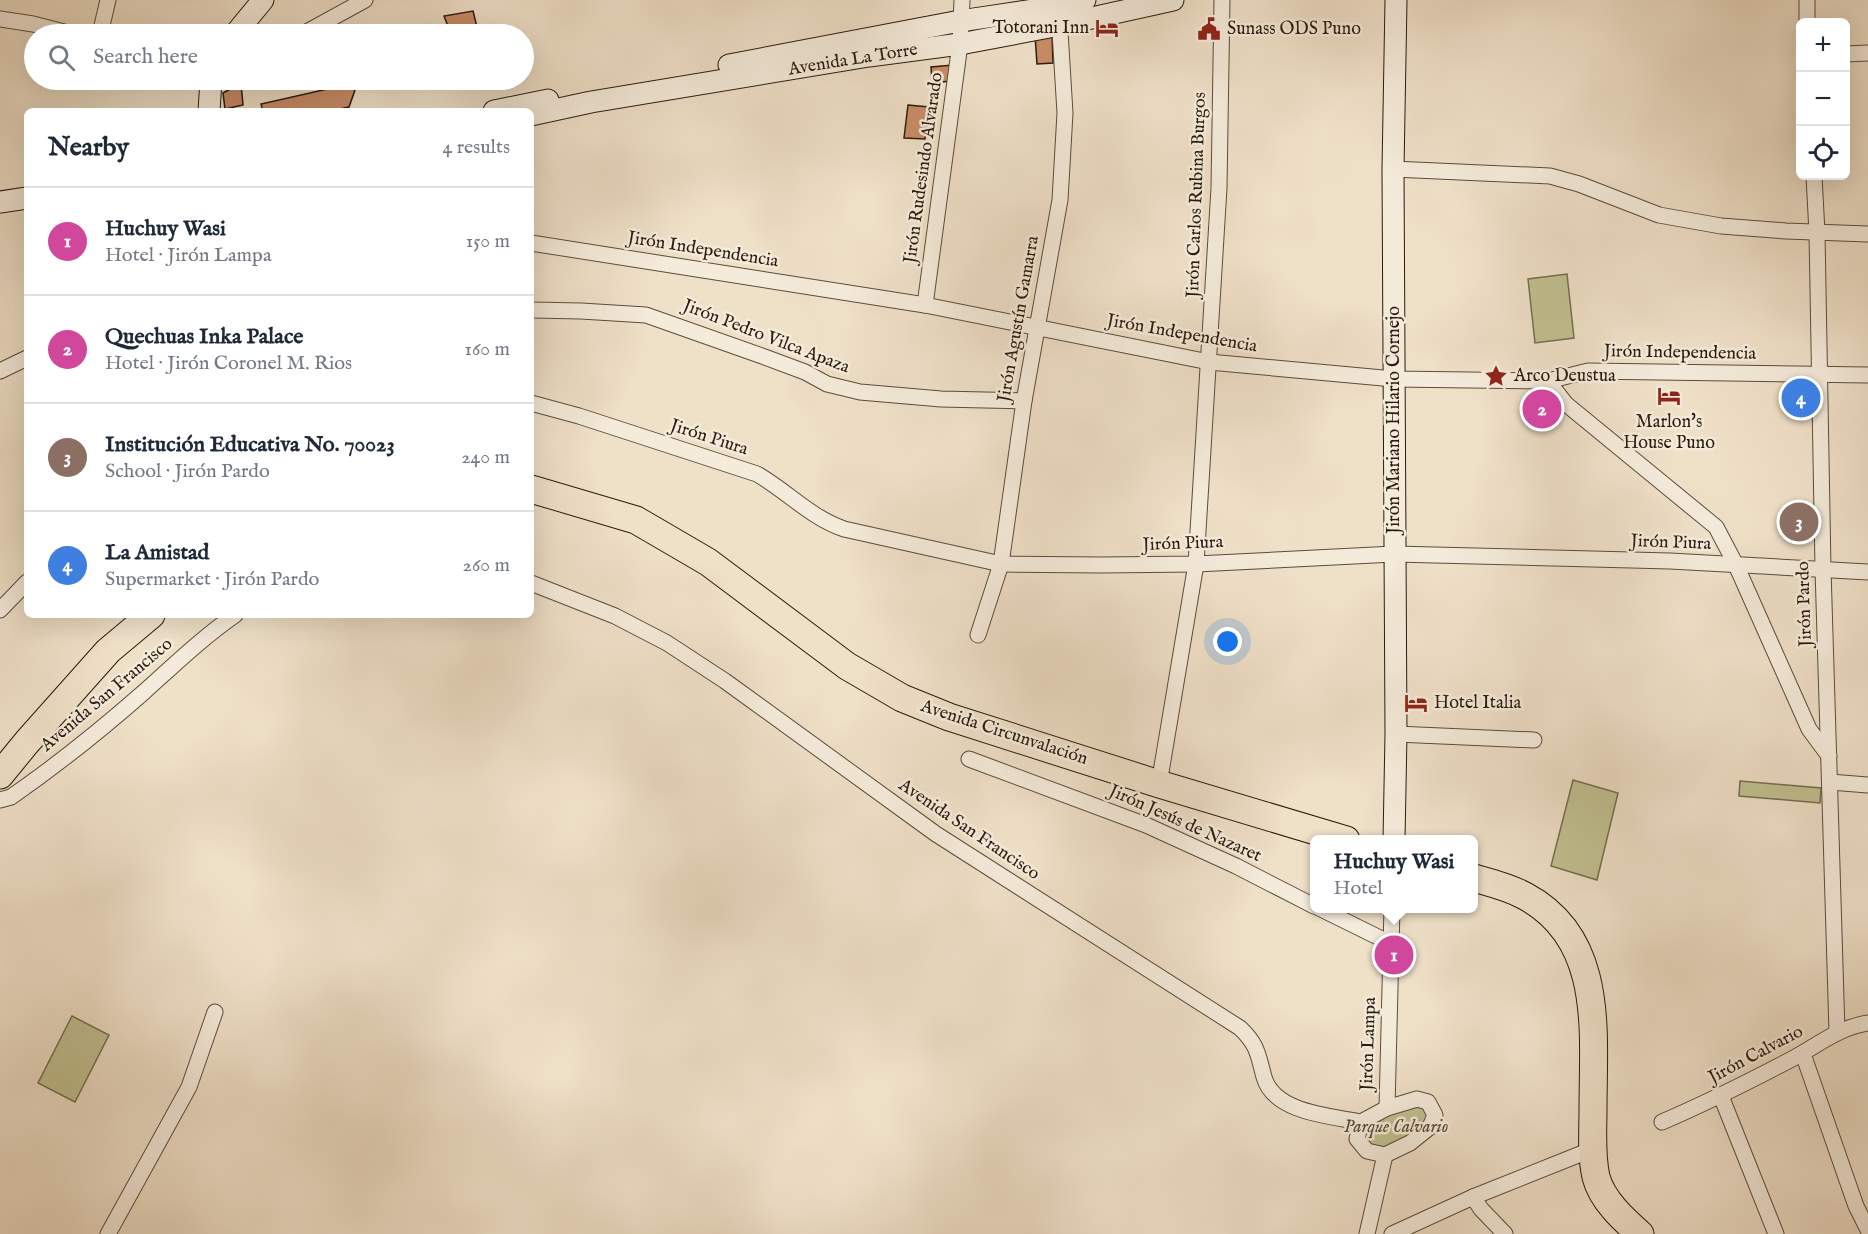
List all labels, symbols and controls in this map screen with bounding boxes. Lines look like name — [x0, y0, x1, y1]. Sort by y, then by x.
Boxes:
hotel icon: Totorani Inn — [1094, 15, 1120, 41]
public building icon: Sunass ODS Puno — [1196, 16, 1222, 42]
place label: Totorani Inn — [992, 17, 1089, 40]
place label: Sunass ODS Puno — [1227, 18, 1361, 41]
map controls — [1796, 18, 1850, 180]
button: + — [1796, 18, 1850, 72]
search box — [24, 24, 534, 90]
street label: Avenida La Torre — [786, 38, 919, 82]
icon: search — [45, 41, 78, 74]
text: Search here — [93, 43, 198, 71]
street label: Jirón Rudesindo Alvarado — [899, 71, 949, 267]
button: − — [1796, 72, 1850, 126]
street label: Jirón Carlos Rubina Burgos — [1182, 92, 1212, 300]
button: locate — [1796, 126, 1850, 180]
text: Nearby — [48, 131, 129, 164]
text: 4 results — [443, 135, 510, 160]
text: Huchuy Wasi — [105, 215, 226, 243]
street label: Jirón Independencia — [624, 226, 780, 273]
text: 1 — [64, 229, 71, 254]
text: 150 m — [466, 229, 510, 254]
street label: Jirón Agustín Gamarra — [993, 234, 1045, 406]
text: Hotel · Jirón Lampa — [105, 243, 272, 268]
street label: Jirón Pedro Vilca Apaza — [677, 294, 853, 379]
street label: Jirón Mariano Hilario Cornejo — [1383, 306, 1406, 536]
street label: Jirón Independencia — [1103, 309, 1259, 359]
text: Quechuas Inka Palace — [105, 323, 303, 351]
text: 2 — [63, 337, 72, 362]
text: 160 m — [464, 337, 510, 362]
street label: Jirón Independencia — [1602, 340, 1757, 366]
text: Hotel · Jirón Coronel M. Rios — [105, 351, 352, 376]
place icon: Arco Deustua — [1483, 363, 1509, 389]
place label: Arco Deustua — [1513, 365, 1616, 388]
pin: 4 — [1782, 376, 1820, 420]
hotel icon: Marlon's House Puno — [1656, 383, 1682, 409]
pin: 2 — [1522, 386, 1562, 432]
place label: Marlon's House Puno — [1623, 411, 1715, 455]
street label: Jirón Piura — [665, 414, 751, 461]
text: Institución Educativa No. 70023 — [105, 431, 395, 459]
text: 3 — [64, 445, 71, 470]
text: 240 m — [461, 445, 510, 470]
text: School · Jirón Pardo — [105, 459, 270, 484]
pin: 3 — [1780, 500, 1818, 544]
street label: Jirón Piura — [1628, 530, 1712, 556]
street label: Jirón Piura — [1140, 531, 1224, 557]
text: La Amistad — [105, 539, 209, 567]
text: 4 — [63, 553, 72, 578]
text: 260 m — [463, 553, 510, 578]
street label: Jirón Pardo — [1792, 560, 1818, 649]
text: Supermarket · Jirón Pardo — [105, 567, 319, 592]
your location — [1213, 627, 1242, 656]
street label: Avenida San Francisco — [35, 633, 178, 758]
hotel icon: Hotel Italia — [1403, 690, 1429, 716]
place label: Hotel Italia — [1434, 692, 1521, 715]
street label: Avenida Circunvalación — [917, 695, 1091, 771]
street label: Avenida San Francisco — [893, 774, 1044, 886]
street label: Jirón Jesús de Nazaret — [1103, 779, 1265, 868]
popup — [1310, 835, 1478, 913]
text: Huchuy Wasi — [1334, 848, 1454, 876]
text: Hotel — [1334, 876, 1383, 901]
pin: 1 — [1374, 932, 1414, 978]
street label: Jirón Lampa — [1356, 997, 1382, 1093]
street label: Jirón Calvario — [1703, 1020, 1808, 1090]
park label: Parque Calvario — [1344, 1116, 1448, 1139]

